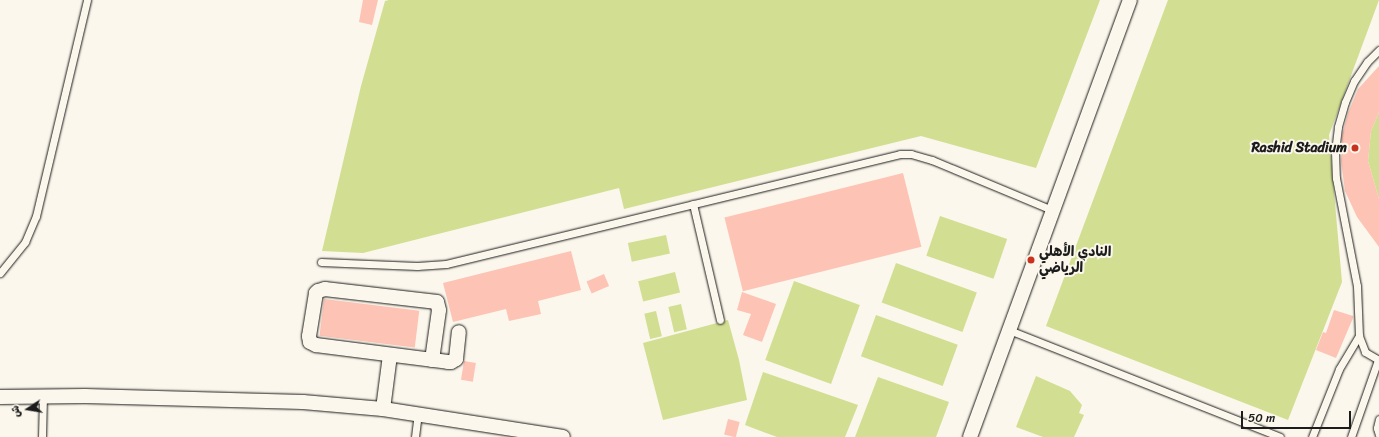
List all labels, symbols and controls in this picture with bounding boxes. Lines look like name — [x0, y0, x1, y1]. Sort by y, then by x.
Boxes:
place label: Rashid Stadium — [1251, 140, 1347, 156]
marker: Rashid Stadium — [1350, 143, 1360, 153]
place label: النادي الأهلي الرياضي — [1039, 244, 1111, 276]
marker: النادي الأهلي الرياضي — [1026, 255, 1036, 265]
north arrow — [8, 389, 48, 429]
scale bar — [1243, 403, 1353, 429]
text: ش — [5, 404, 26, 420]
text: 50 m — [1248, 407, 1275, 429]

